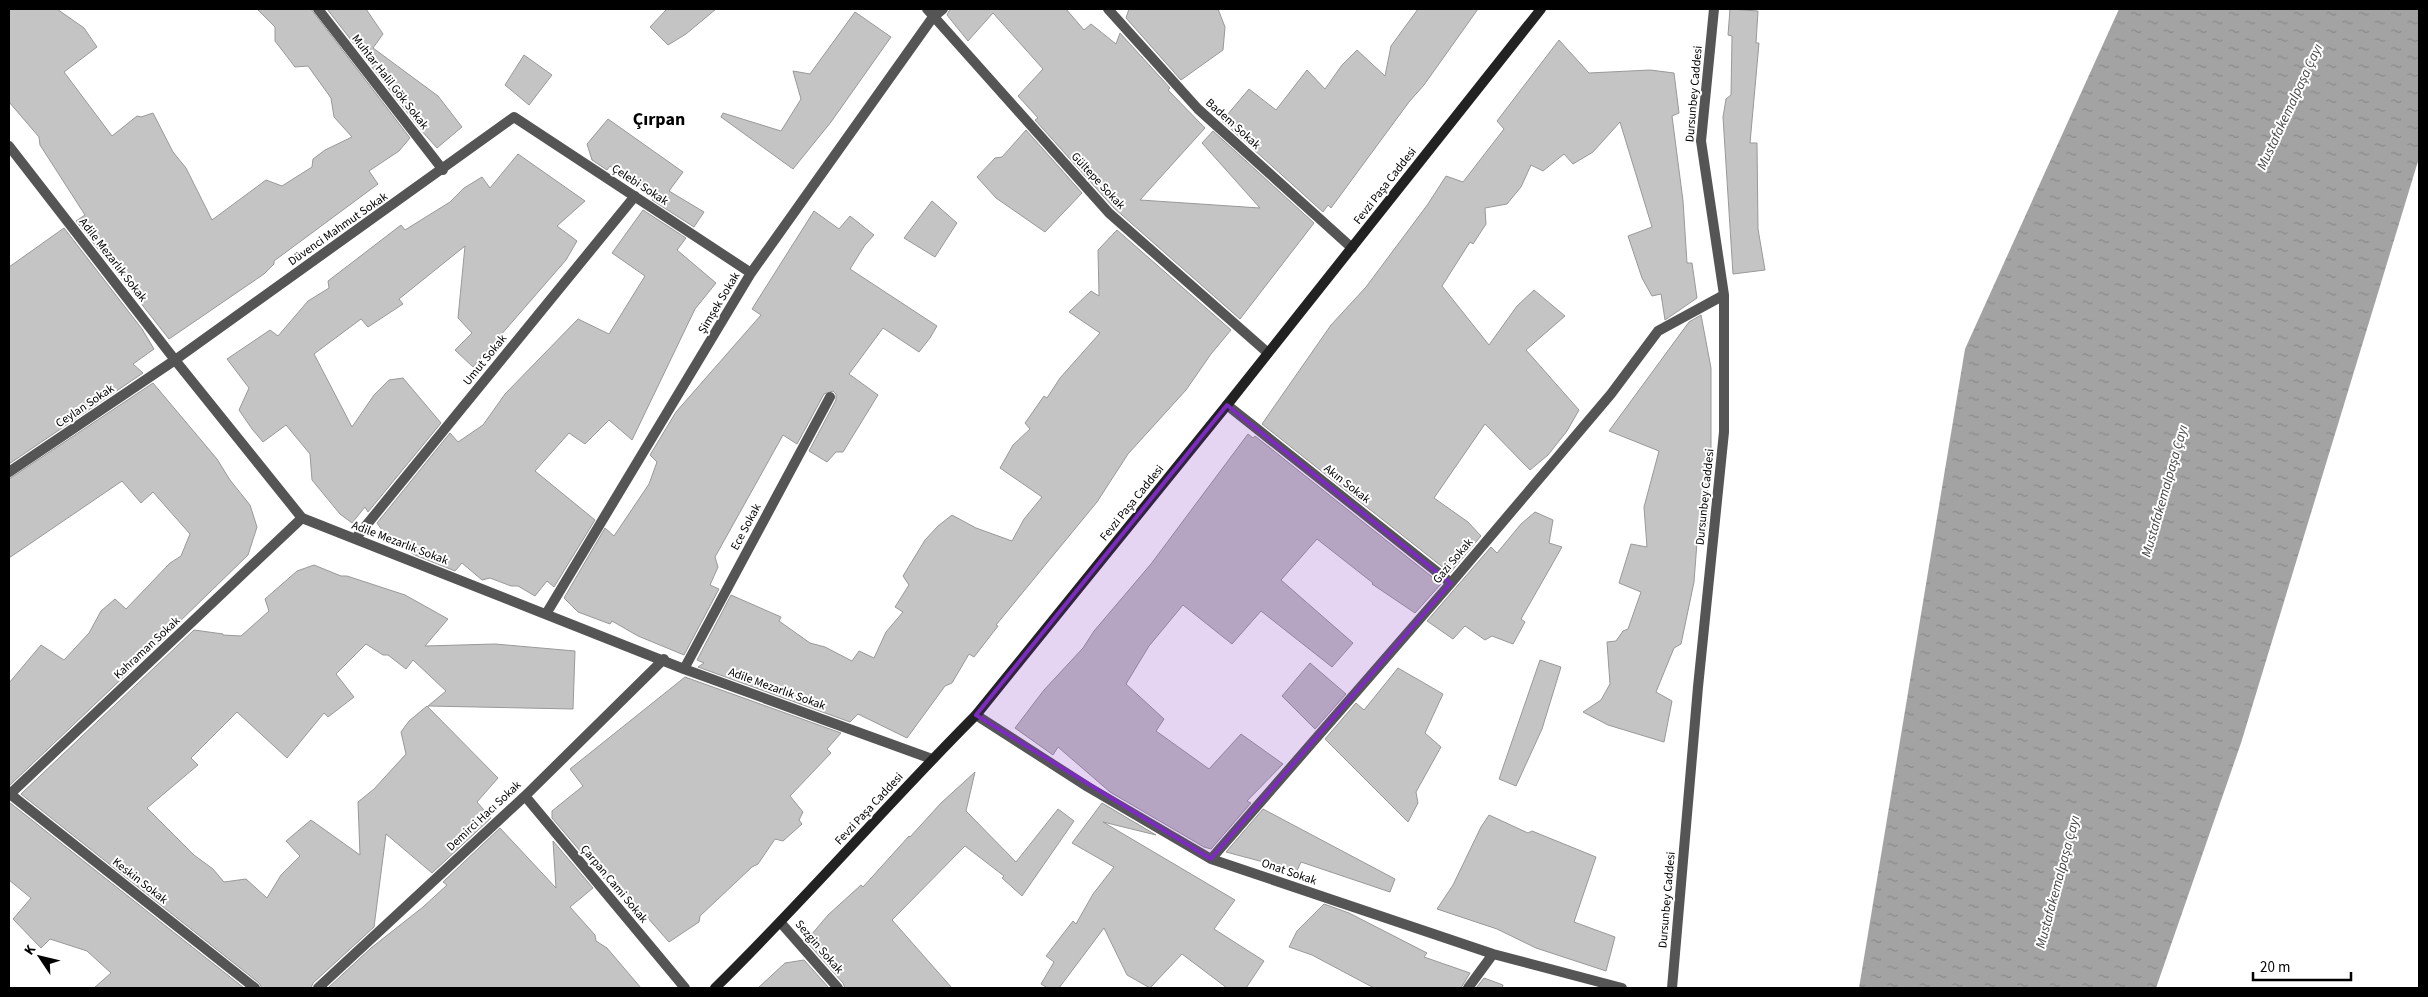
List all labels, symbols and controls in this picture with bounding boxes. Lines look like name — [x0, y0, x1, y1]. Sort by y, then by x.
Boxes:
street label: Muhtar Halil Gök Sokak — [347, 31, 433, 133]
water label: Mustafakemalpaşa Çayı — [2252, 41, 2328, 173]
street label: Dursunbey Caddesi — [1681, 45, 1707, 143]
street label: Badem Sokak — [1202, 95, 1264, 153]
district label: Çırpan — [633, 107, 685, 132]
street label: Fevzi Paşa Caddesi — [1350, 144, 1421, 228]
street label: Gültepe Sokak — [1067, 149, 1129, 213]
street label: Çelebi Sokak — [608, 160, 672, 210]
street label: Düvenci Mahmut Sokak — [285, 188, 391, 270]
street label: Adile Mezarlık Sokak — [75, 214, 151, 306]
street label: Şimşek Sokak — [694, 269, 744, 337]
street label: Umut Sokak — [459, 331, 511, 389]
street label: Ceylan Sokak — [52, 380, 118, 432]
water label: Mustafakemalpaşa Çayı — [2137, 422, 2193, 560]
street label: Dursunbey Caddesi — [1691, 448, 1719, 546]
street label: Akın Sokak — [1320, 460, 1374, 508]
street label: Fevzi Paşa Caddesi — [1096, 461, 1168, 545]
street label: Ece Sokak — [727, 501, 765, 553]
street label: Adile Mezarlık Sokak — [349, 517, 451, 569]
street label: Gazi Sokak — [1429, 535, 1477, 587]
street label: Kahraman Sokak — [110, 613, 184, 683]
street label: Adile Mezarlık Sokak — [726, 664, 828, 715]
street label: Fevzi Paşa Caddesi — [831, 769, 907, 849]
street label: Demirci Hacı Sokak — [443, 777, 525, 855]
water label: Mustafakemalpaşa Çayı — [2031, 813, 2085, 951]
street label: Çarpan Cami Sokak — [576, 841, 652, 927]
street label: Dursunbey Caddesi — [1654, 851, 1680, 949]
street label: Keskin Sokak — [109, 854, 171, 908]
street label: Onat Sokak — [1259, 855, 1319, 889]
street label: Sezgin Sokak — [791, 916, 847, 978]
north arrow — [15, 932, 65, 982]
text: K — [20, 941, 41, 959]
scale bar — [2253, 950, 2350, 982]
text: 20 m — [2260, 957, 2290, 978]

